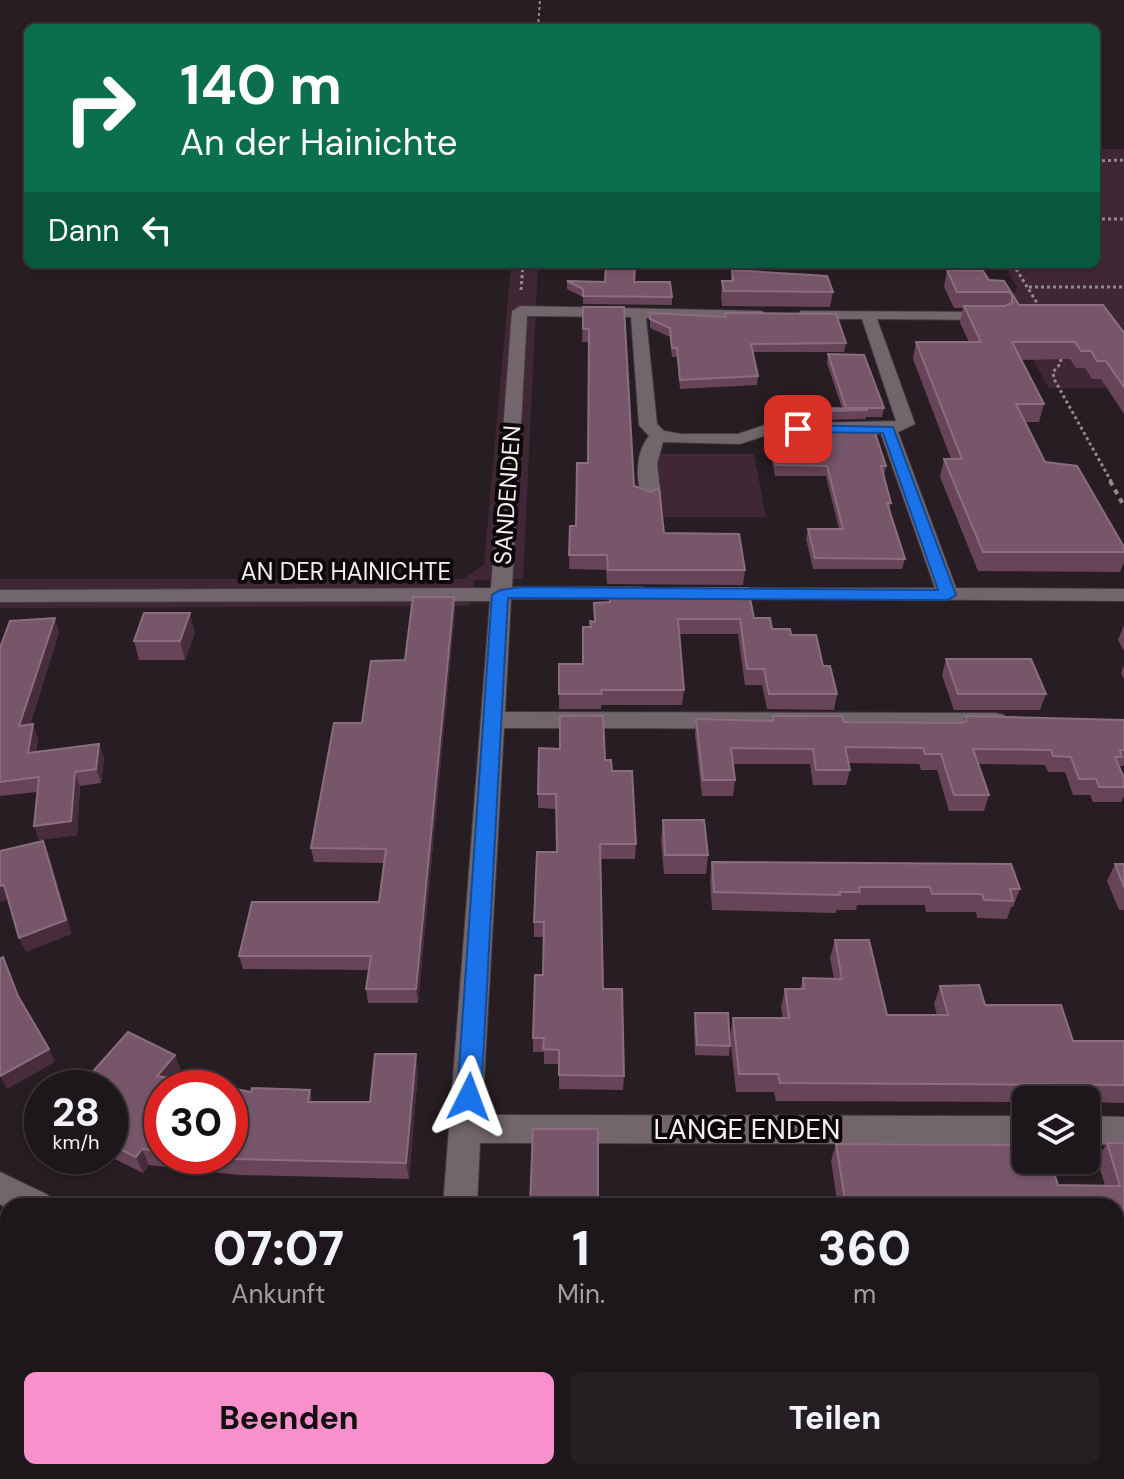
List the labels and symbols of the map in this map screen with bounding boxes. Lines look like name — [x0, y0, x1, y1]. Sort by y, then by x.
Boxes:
pin — [764, 395, 832, 463]
street label: SANDENDEN — [487, 424, 527, 566]
street label: AN DER HAINICHTE — [241, 556, 451, 587]
position arrow — [427, 1055, 511, 1139]
speed limit sign: 30 — [144, 1070, 248, 1174]
street label: LANGE ENDEN — [654, 1111, 840, 1148]

